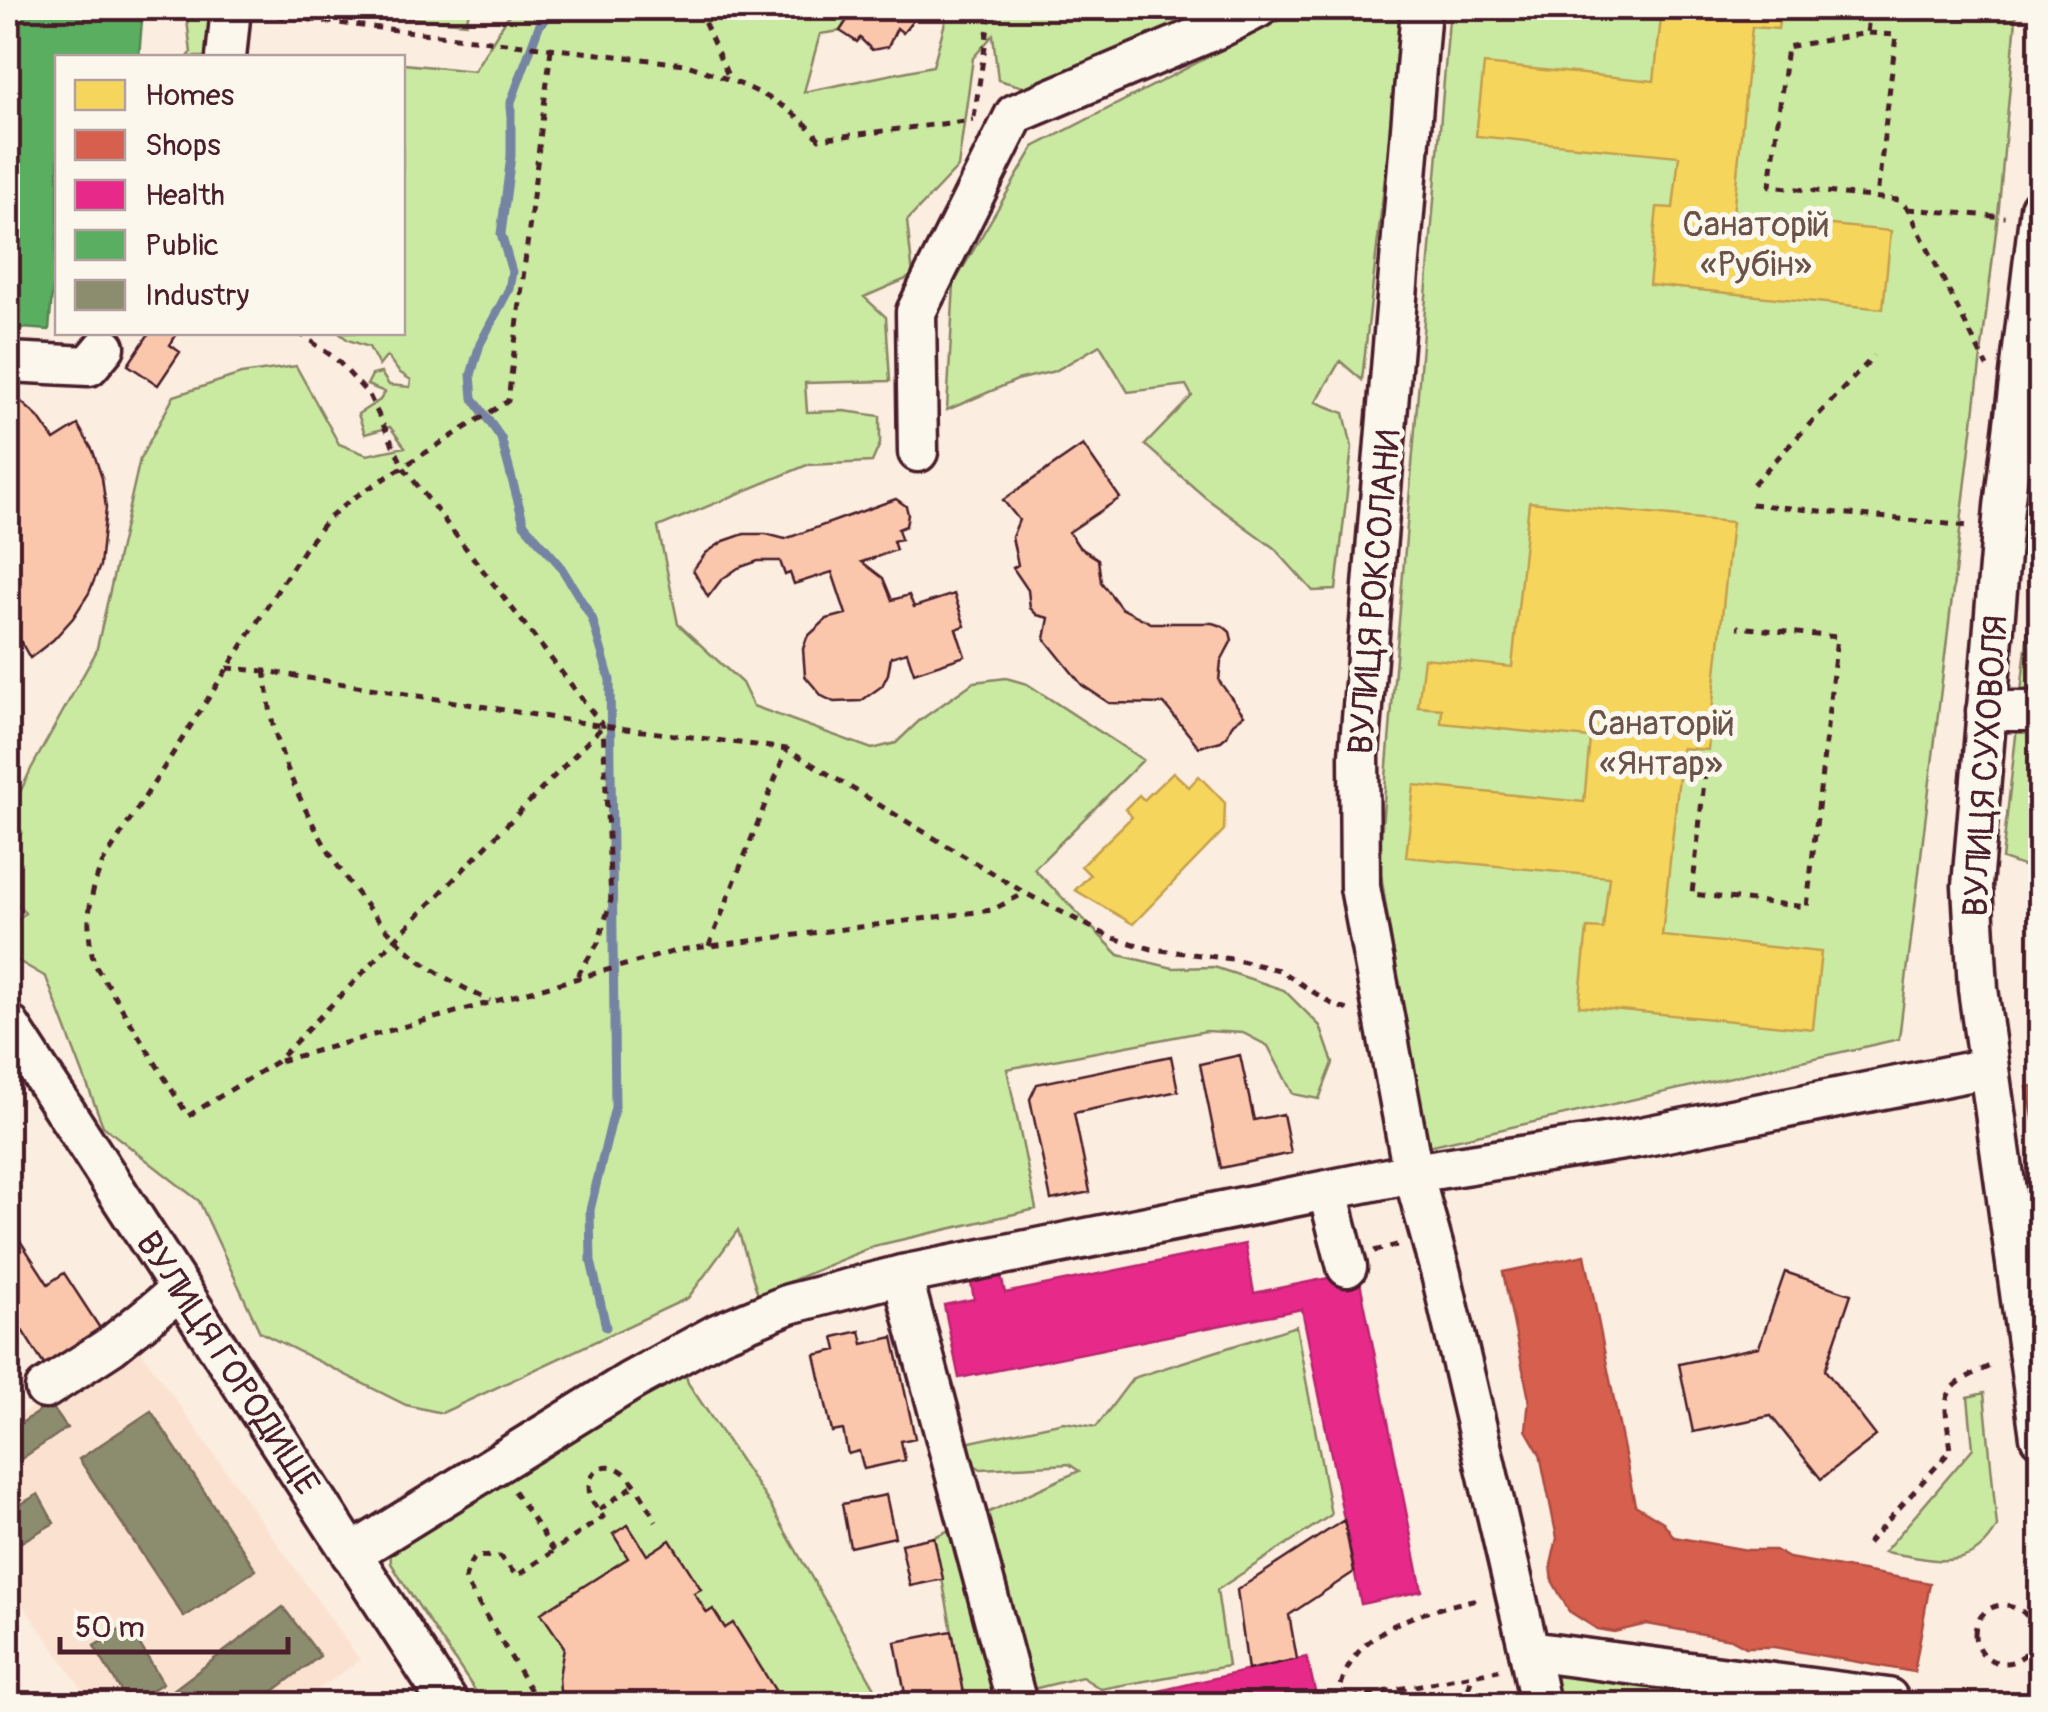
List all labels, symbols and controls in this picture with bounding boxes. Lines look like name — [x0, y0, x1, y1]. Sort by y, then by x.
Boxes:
legend — [55, 55, 405, 335]
text: Homes — [145, 77, 234, 114]
text: Shops — [145, 127, 221, 164]
text: Health — [145, 177, 225, 214]
park label: Санаторій «Рубін» — [1682, 203, 1830, 287]
text: Public — [145, 227, 219, 264]
text: Industry — [145, 277, 249, 314]
street label: ВУЛИЦЯ РОКСОЛАНИ — [1339, 428, 1411, 756]
street label: ВУЛИЦЯ СУХОВОЛЯ — [1954, 614, 2018, 918]
park label: Санаторій «Янтар» — [1587, 702, 1735, 786]
street label: ВУЛИЦЯ ГОРОДИЩЕ — [126, 1223, 329, 1504]
scale bar — [60, 1592, 288, 1654]
text: 50 m — [75, 1609, 145, 1646]

